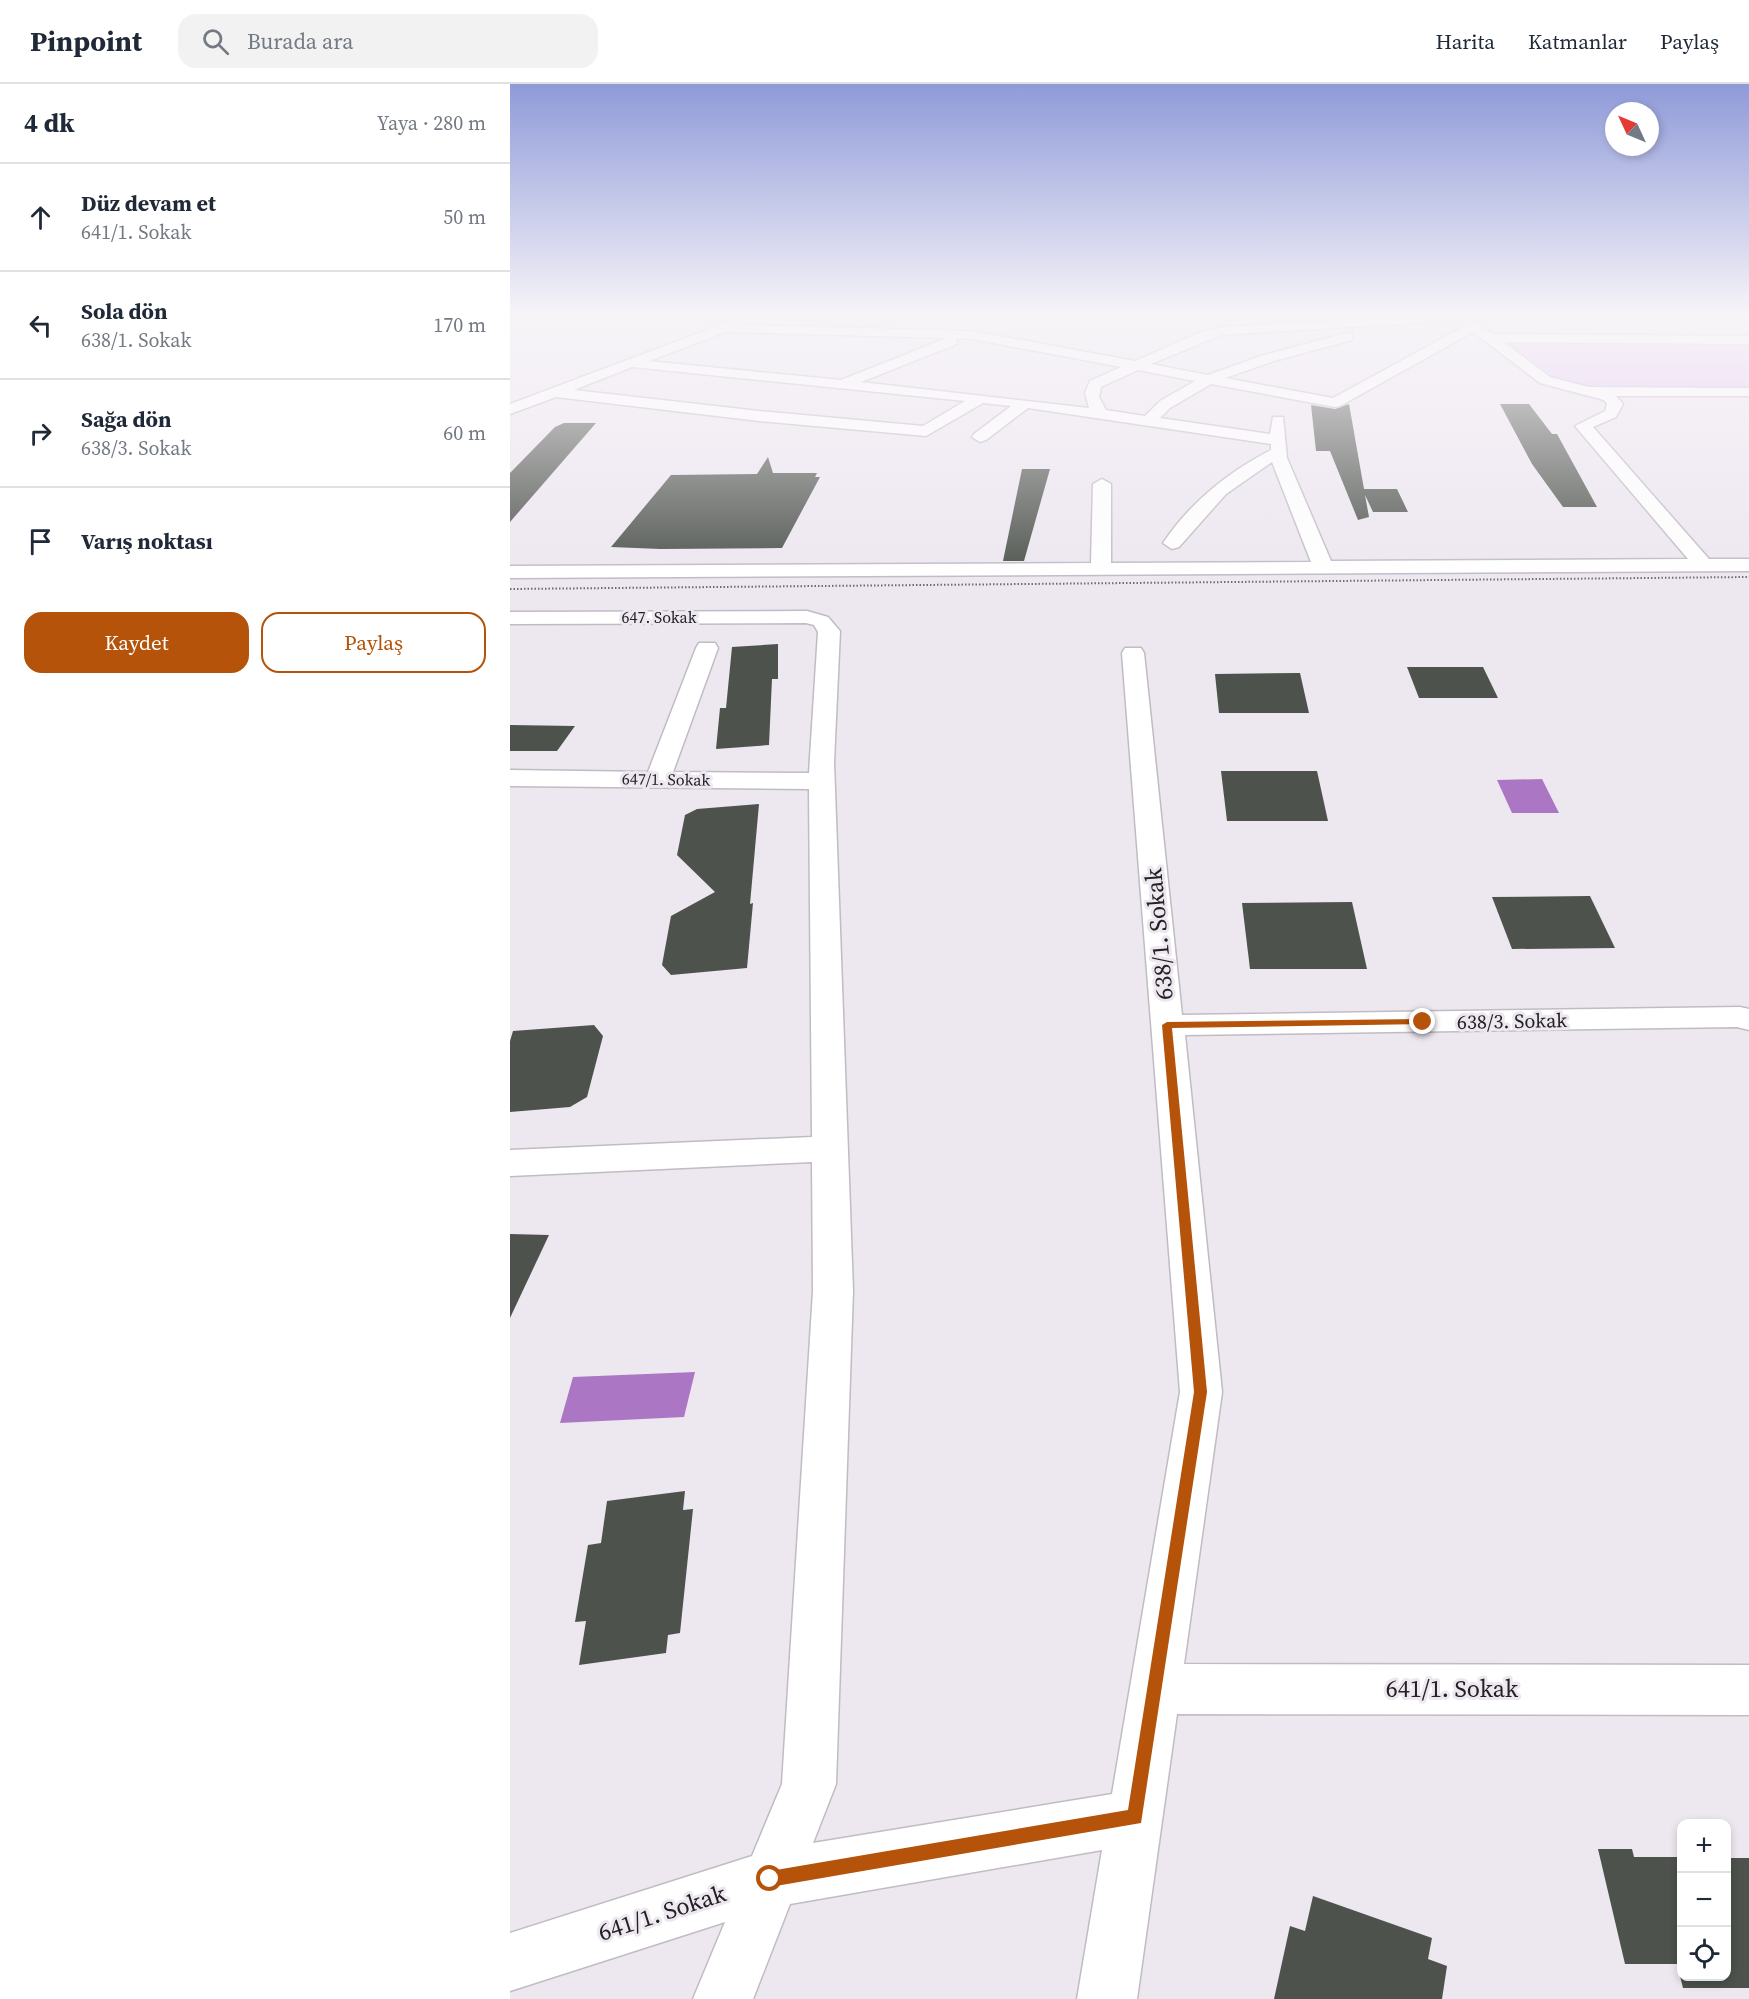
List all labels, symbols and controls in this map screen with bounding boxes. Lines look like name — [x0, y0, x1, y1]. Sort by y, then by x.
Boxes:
search box — [178, 14, 598, 68]
text: Pinpoint — [30, 22, 142, 60]
icon: search — [199, 25, 232, 58]
text: Burada ara — [247, 26, 353, 56]
text: Harita — [1436, 27, 1495, 56]
text: Katmanlar — [1528, 27, 1627, 56]
text: Paylaş — [1660, 27, 1719, 56]
north arrow — [1605, 102, 1659, 156]
text: 4 dk — [24, 105, 75, 141]
text: Yaya · 280 m — [377, 109, 486, 137]
text: Düz devam et — [81, 188, 216, 218]
icon: ahead — [24, 201, 57, 234]
text: 50 m — [443, 203, 486, 231]
text: 641/1. Sokak — [81, 218, 191, 246]
text: Sola dön — [81, 296, 168, 326]
icon: left — [24, 309, 57, 342]
text: 170 m — [433, 311, 486, 339]
text: 638/1. Sokak — [81, 326, 191, 354]
text: Sağa dön — [81, 404, 171, 434]
icon: right — [24, 417, 57, 450]
text: 60 m — [443, 419, 486, 447]
text: 638/3. Sokak — [81, 434, 191, 462]
icon: arrive — [24, 525, 57, 558]
text: Varış noktası — [81, 526, 213, 556]
street label: 647. Sokak — [622, 606, 697, 628]
button: Kaydet — [24, 612, 249, 673]
button: Paylaş — [261, 612, 486, 673]
street label: 647/1. Sokak — [622, 767, 711, 791]
street label: 638/1. Sokak — [1136, 866, 1181, 1001]
street label: 638/3. Sokak — [1457, 1006, 1567, 1036]
route end — [1409, 1008, 1435, 1034]
street label: 641/1. Sokak — [1386, 1672, 1519, 1705]
map controls — [1677, 1819, 1731, 1981]
button: + — [1677, 1819, 1731, 1873]
route start — [756, 1865, 782, 1891]
button: − — [1677, 1873, 1731, 1927]
street label: 641/1. Sokak — [594, 1876, 731, 1949]
button: locate — [1677, 1927, 1731, 1981]

